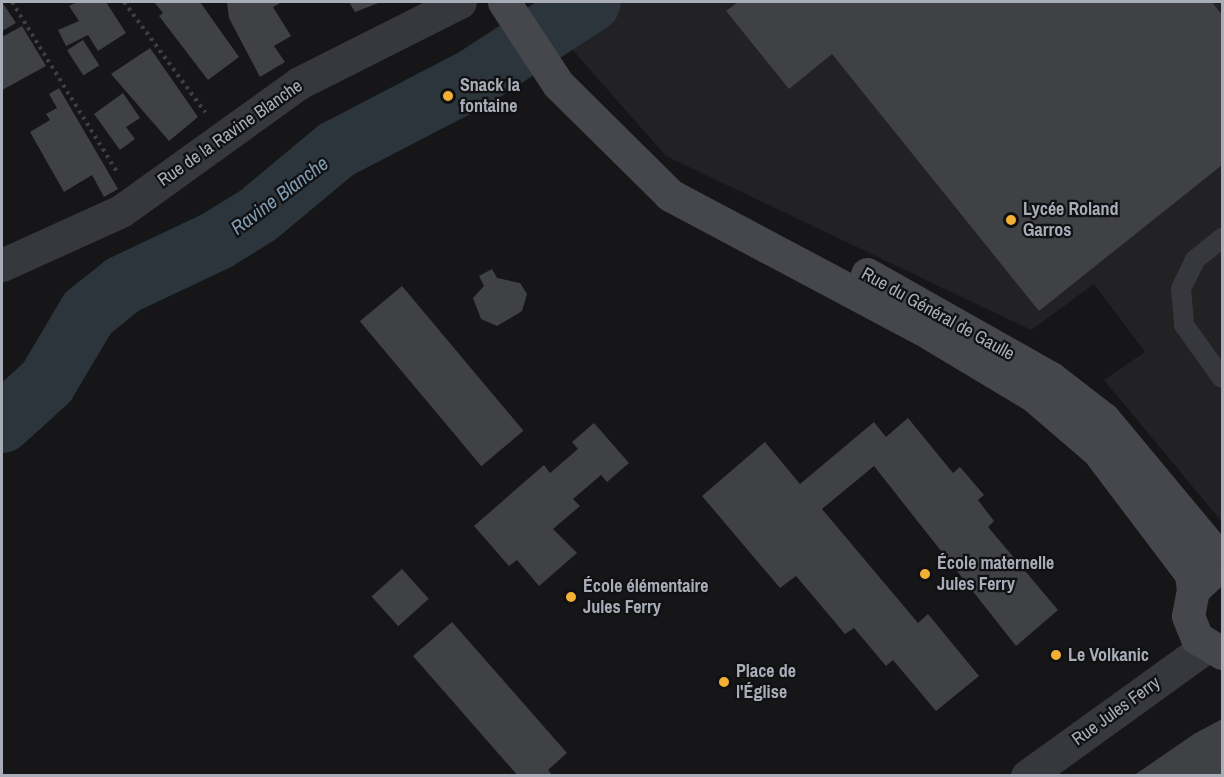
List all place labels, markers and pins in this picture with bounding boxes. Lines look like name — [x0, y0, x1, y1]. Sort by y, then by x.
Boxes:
place label: Snack la fontaine — [460, 75, 520, 118]
marker: Snack la fontaine — [441, 89, 455, 103]
place label: Lycée Roland Garros — [1023, 199, 1118, 242]
marker: Lycée Roland Garros — [1004, 213, 1018, 227]
place label: École maternelle Jules Ferry — [937, 553, 1054, 596]
marker: École maternelle Jules Ferry — [918, 567, 932, 581]
place label: École élémentaire Jules Ferry — [583, 576, 709, 618]
marker: École élémentaire Jules Ferry — [564, 590, 578, 604]
place label: Le Volkanic — [1068, 644, 1149, 666]
marker: Le Volkanic — [1049, 648, 1063, 662]
place label: Place de l'Église — [736, 661, 796, 704]
marker: Place de l'Église — [717, 675, 731, 689]

